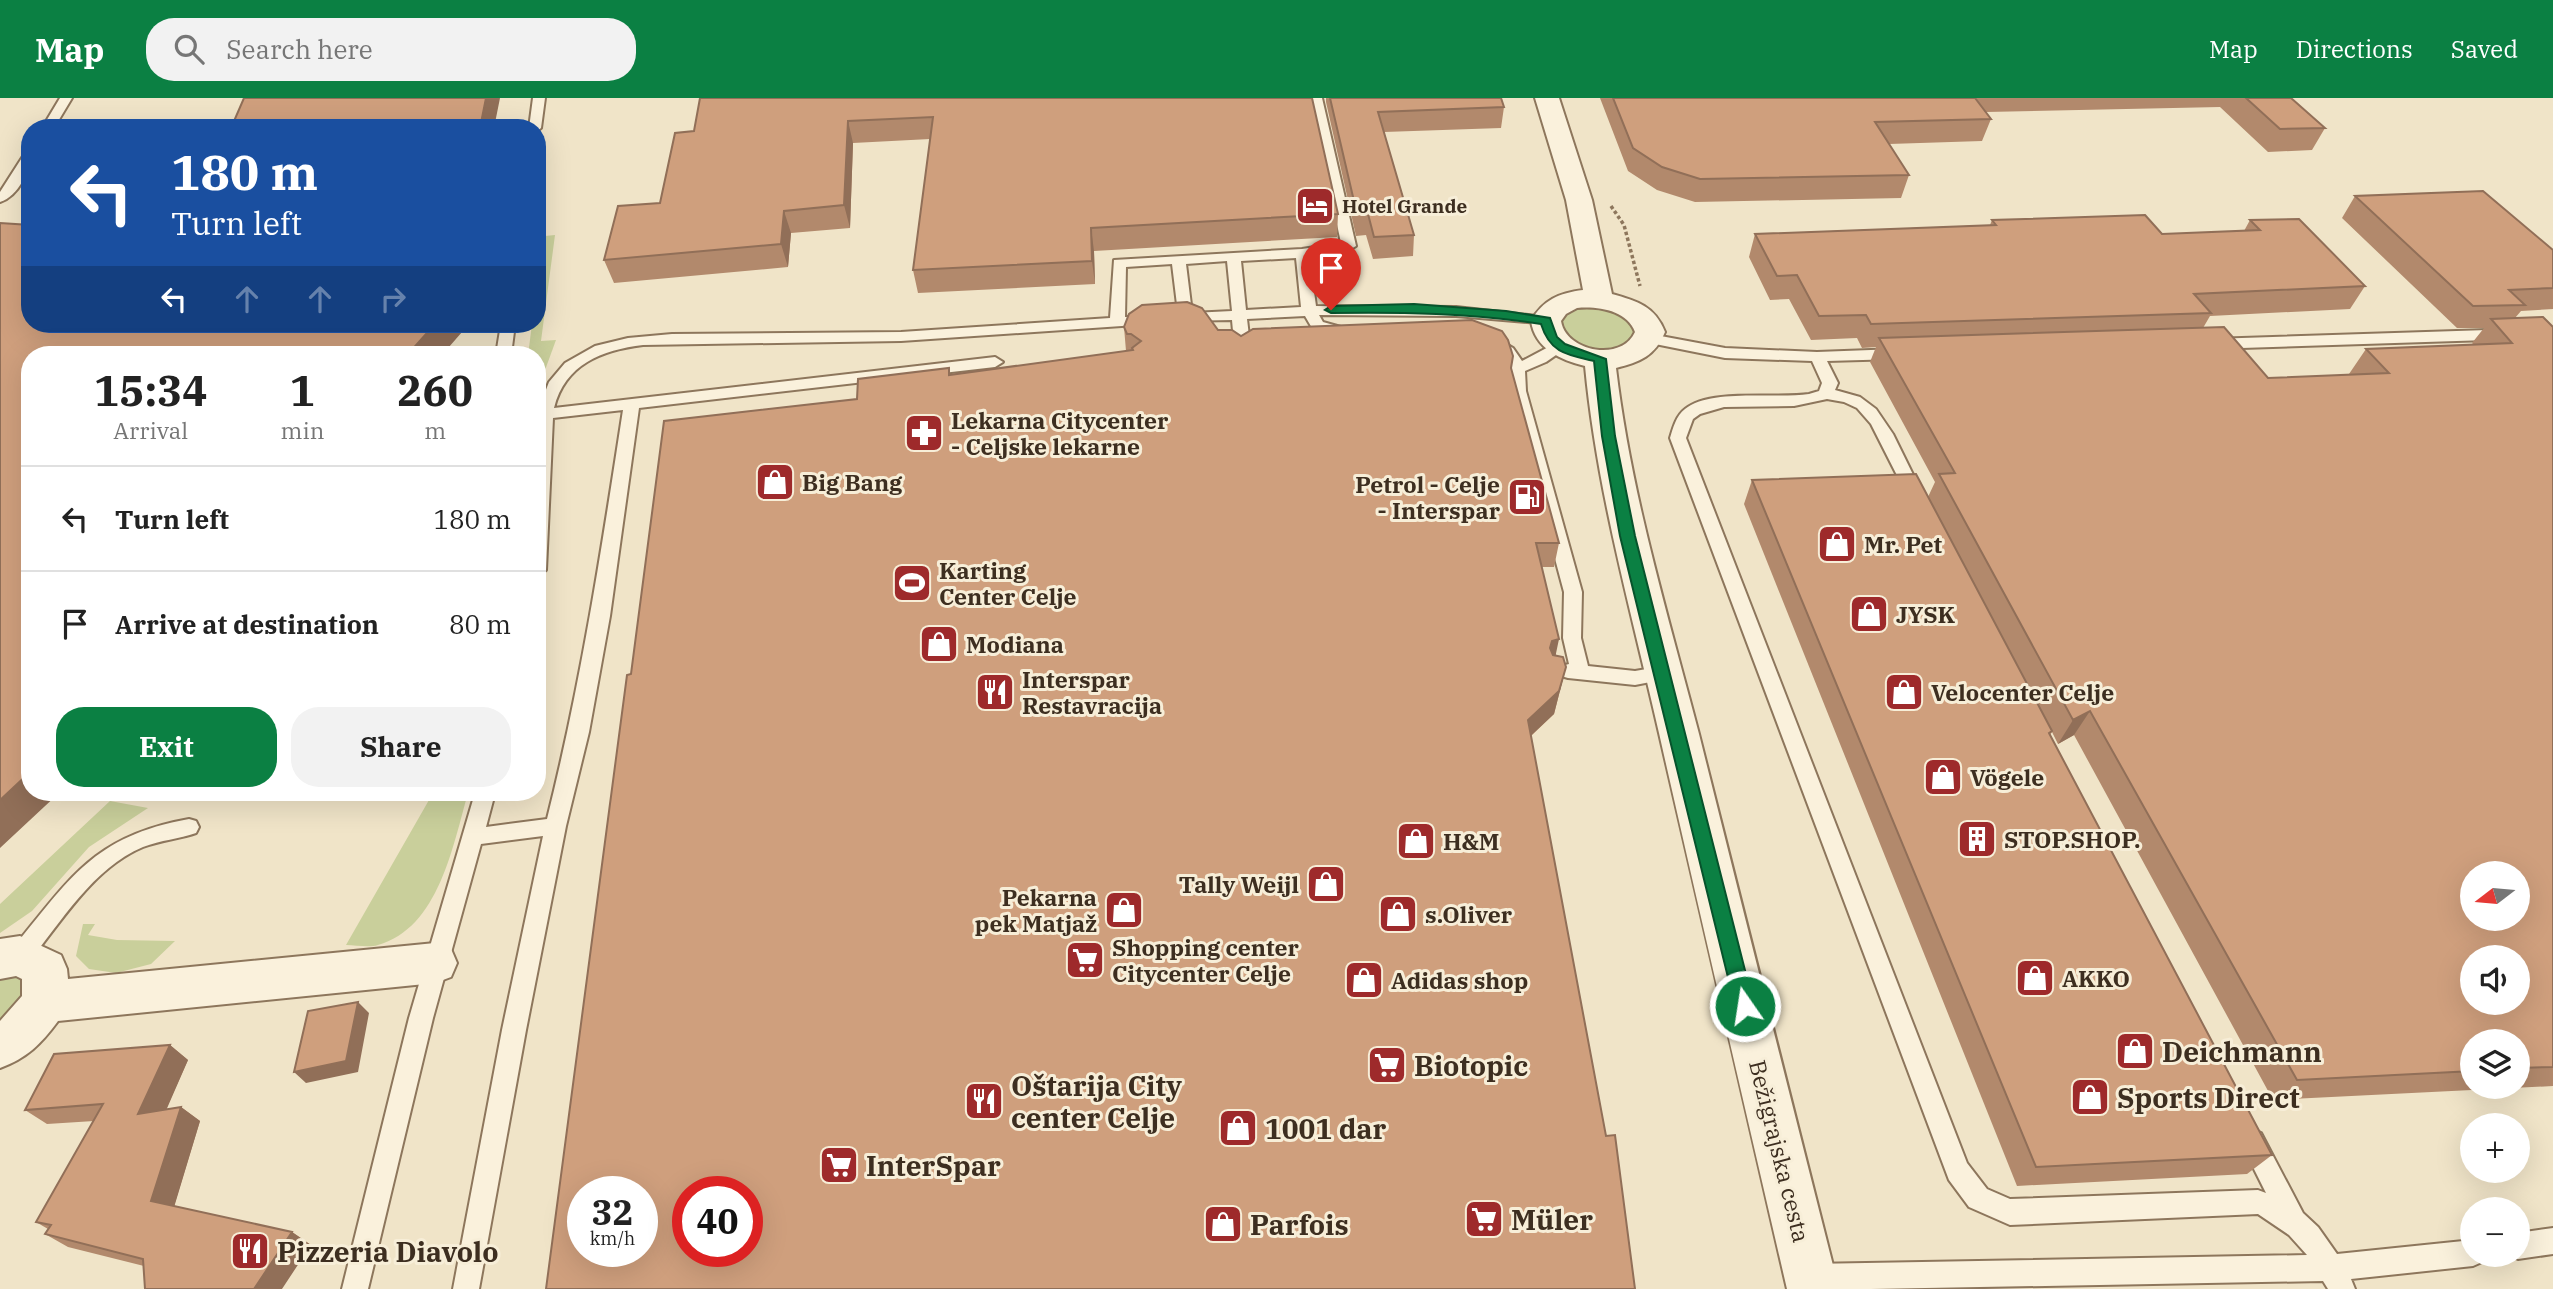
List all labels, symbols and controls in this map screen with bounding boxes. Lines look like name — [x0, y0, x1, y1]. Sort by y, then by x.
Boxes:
search box — [146, 18, 636, 81]
text: Map — [35, 28, 104, 71]
icon: search — [170, 30, 208, 68]
text: Search here — [226, 32, 373, 66]
text: Map — [2209, 33, 2258, 65]
text: Directions — [2296, 33, 2413, 65]
text: Saved — [2451, 33, 2518, 65]
text: 180 m — [171, 140, 318, 203]
icon: left — [56, 147, 147, 238]
hotel icon: Hotel Grande — [1294, 185, 1336, 227]
place label: Hotel Grande — [1342, 194, 1467, 218]
text: Turn left — [171, 202, 302, 244]
pin — [1301, 238, 1361, 310]
icon: arrive — [1312, 249, 1350, 287]
icon: left — [155, 280, 193, 318]
icon: ahead — [228, 280, 266, 318]
icon: ahead — [301, 280, 339, 318]
icon: right — [374, 280, 412, 318]
text: 15:34 — [94, 363, 208, 418]
text: 1 — [290, 363, 315, 418]
text: 260 — [397, 363, 473, 418]
place label: Lekarna Citycenter - Celjske lekarne — [951, 405, 1169, 461]
pharmacy icon: Lekarna Citycenter - Celjske lekarne — [903, 412, 945, 454]
text: Arrival — [113, 415, 188, 445]
text: min — [281, 415, 324, 445]
text: m — [424, 415, 446, 445]
shop icon: Big Bang — [754, 461, 796, 503]
place label: Big Bang — [802, 467, 903, 497]
place label: Petrol - Celje - Interspar — [1355, 469, 1501, 525]
fuel station icon: Petrol - Celje - Interspar — [1506, 476, 1548, 518]
icon: left — [56, 500, 94, 538]
text: Turn left — [115, 502, 229, 536]
text: 180 m — [433, 502, 511, 536]
shop icon: Mr. Pet — [1816, 523, 1858, 565]
place label: Mr. Pet — [1864, 529, 1943, 559]
place label: Karting Center Celje — [939, 555, 1077, 611]
sports icon: Karting Center Celje — [891, 562, 933, 604]
shop icon: JYSK — [1848, 593, 1890, 635]
place label: JYSK — [1896, 599, 1956, 629]
icon: arrive — [56, 605, 94, 643]
text: Arrive at destination — [115, 607, 379, 641]
text: 80 m — [449, 607, 511, 641]
shop icon: Modiana — [918, 623, 960, 665]
place label: Modiana — [966, 629, 1064, 659]
place label: Interspar Restavracija — [1022, 664, 1162, 720]
restaurant icon: Interspar Restavracija — [974, 671, 1016, 713]
shop icon: Velocenter Celje — [1883, 671, 1925, 713]
place label: Velocenter Celje — [1931, 677, 2114, 707]
button: Exit — [56, 707, 277, 787]
button: Share — [291, 707, 511, 787]
shop icon: Vögele — [1922, 756, 1964, 798]
place label: Vögele — [1970, 762, 2044, 792]
building icon: STOP.SHOP. — [1956, 818, 1998, 860]
shop icon: H&M — [1395, 820, 1437, 862]
place label: STOP.SHOP. — [2004, 824, 2140, 854]
place label: H&M — [1443, 826, 1499, 856]
north arrow — [2460, 861, 2530, 931]
map controls — [2460, 861, 2530, 1267]
shop icon: Tally Weijl — [1305, 863, 1347, 905]
place label: Tally Weijl — [1179, 869, 1299, 899]
place label: Pekarna pek Matjaž — [975, 882, 1097, 938]
shop icon: Pekarna pek Matjaž — [1103, 889, 1145, 931]
shop icon: s.Oliver — [1377, 893, 1419, 935]
place label: s.Oliver — [1425, 899, 1513, 929]
place label: Shopping center Citycenter Celje — [1112, 932, 1300, 988]
supermarket icon: Shopping center Citycenter Celje — [1064, 939, 1106, 981]
button: sound — [2460, 945, 2530, 1015]
shop icon: AKKO — [2014, 957, 2056, 999]
shop icon: Adidas shop — [1343, 959, 1385, 1001]
place label: AKKO — [2062, 963, 2130, 993]
place label: Adidas shop — [1391, 965, 1528, 995]
position arrow — [1708, 969, 1782, 1043]
button: layers — [2460, 1029, 2530, 1099]
shop icon: Deichmann — [2114, 1030, 2156, 1072]
place label: Deichmann — [2162, 1033, 2322, 1070]
supermarket icon: Biotopic — [1366, 1044, 1408, 1086]
place label: Biotopic — [1414, 1047, 1528, 1084]
street label: Bežigrajska cesta — [1743, 1057, 1817, 1245]
place label: Oštarija City center Celje — [1011, 1067, 1182, 1136]
shop icon: Sports Direct — [2069, 1076, 2111, 1118]
place label: Sports Direct — [2117, 1079, 2300, 1116]
restaurant icon: Oštarija City center Celje — [963, 1080, 1005, 1122]
shop icon: 1001 dar — [1217, 1107, 1259, 1149]
place label: 1001 dar — [1265, 1110, 1386, 1147]
button: + — [2460, 1113, 2530, 1183]
supermarket icon: InterSpar — [818, 1144, 860, 1186]
place label: InterSpar — [866, 1147, 1001, 1184]
speed limit sign: 40 — [672, 1176, 763, 1267]
text: 32 — [591, 1189, 634, 1235]
button: − — [2460, 1197, 2530, 1267]
supermarket icon: Müler — [1463, 1198, 1505, 1240]
place label: Müler — [1511, 1201, 1593, 1238]
shop icon: Parfois — [1202, 1203, 1244, 1245]
place label: Parfois — [1250, 1206, 1349, 1243]
text: km/h — [590, 1227, 635, 1250]
restaurant icon: Pizzeria Diavolo — [229, 1230, 271, 1272]
place label: Pizzeria Diavolo — [277, 1233, 498, 1270]

